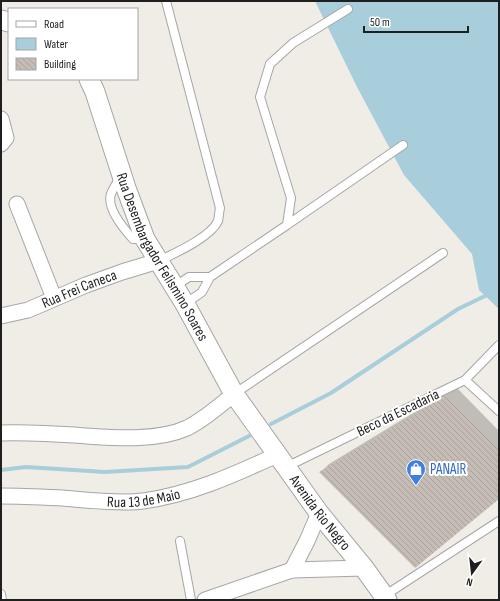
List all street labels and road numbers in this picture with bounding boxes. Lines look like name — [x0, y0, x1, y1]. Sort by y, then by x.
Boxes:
street label: Rua Desembargador Felismino Soares — [112, 170, 213, 344]
street label: Rua Frei Caneca — [39, 265, 119, 312]
street label: Beco da Escadaria — [354, 385, 443, 441]
street label: Avenida Rio Negro — [285, 470, 355, 554]
street label: Rua 13 de Maio — [107, 484, 182, 512]

